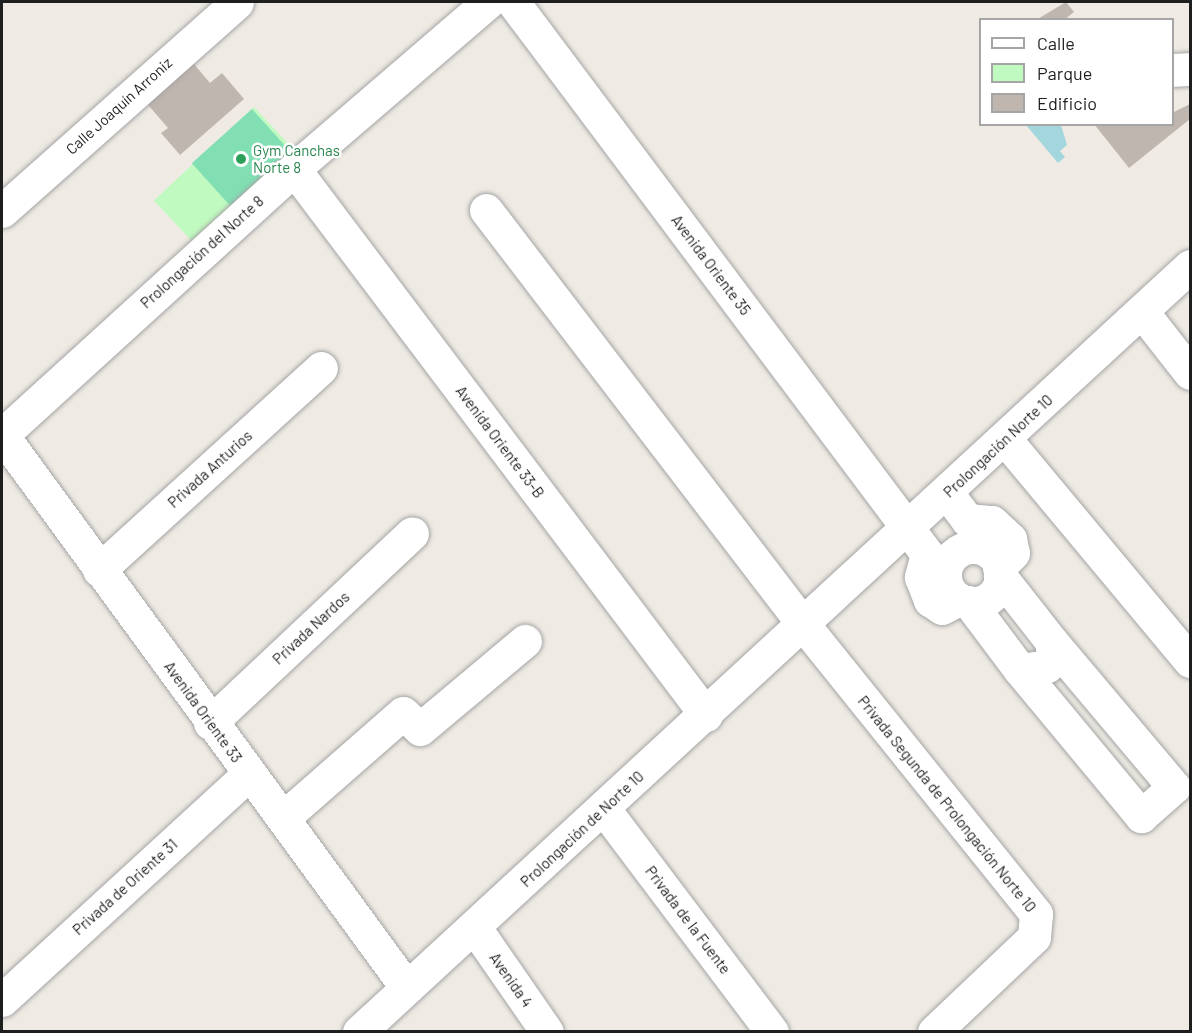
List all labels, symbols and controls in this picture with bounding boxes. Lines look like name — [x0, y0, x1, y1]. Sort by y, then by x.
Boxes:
legend — [979, 18, 1174, 126]
text: Calle — [1037, 32, 1075, 54]
street label: Calle Joaquín Arroniz — [62, 54, 176, 158]
text: Parque — [1037, 62, 1092, 84]
text: Edificio — [1037, 92, 1097, 114]
place label: Gym Canchas Norte 8 — [253, 141, 340, 176]
marker: Gym Canchas Norte 8 — [234, 152, 248, 166]
street label: Prolongación del Norte 8 — [137, 192, 267, 312]
street label: Avenida Oriente 35 — [668, 211, 754, 319]
street label: Avenida Oriente 33-B — [452, 382, 548, 502]
street label: Prolongación Norte 10 — [940, 391, 1056, 501]
street label: Privada Anturios — [164, 427, 256, 511]
street label: Privada Nardos — [269, 588, 353, 668]
street label: Avenida Oriente 33 — [160, 658, 246, 766]
street label: Privada Segunda de Prolongación Norte 10 — [854, 692, 1040, 916]
street label: Prolongación de Norte 10 — [517, 767, 647, 891]
street label: Privada de Oriente 31 — [69, 835, 181, 939]
street label: Privada de la Fuente — [642, 862, 734, 978]
street label: Avenida 4 — [486, 949, 536, 1011]

